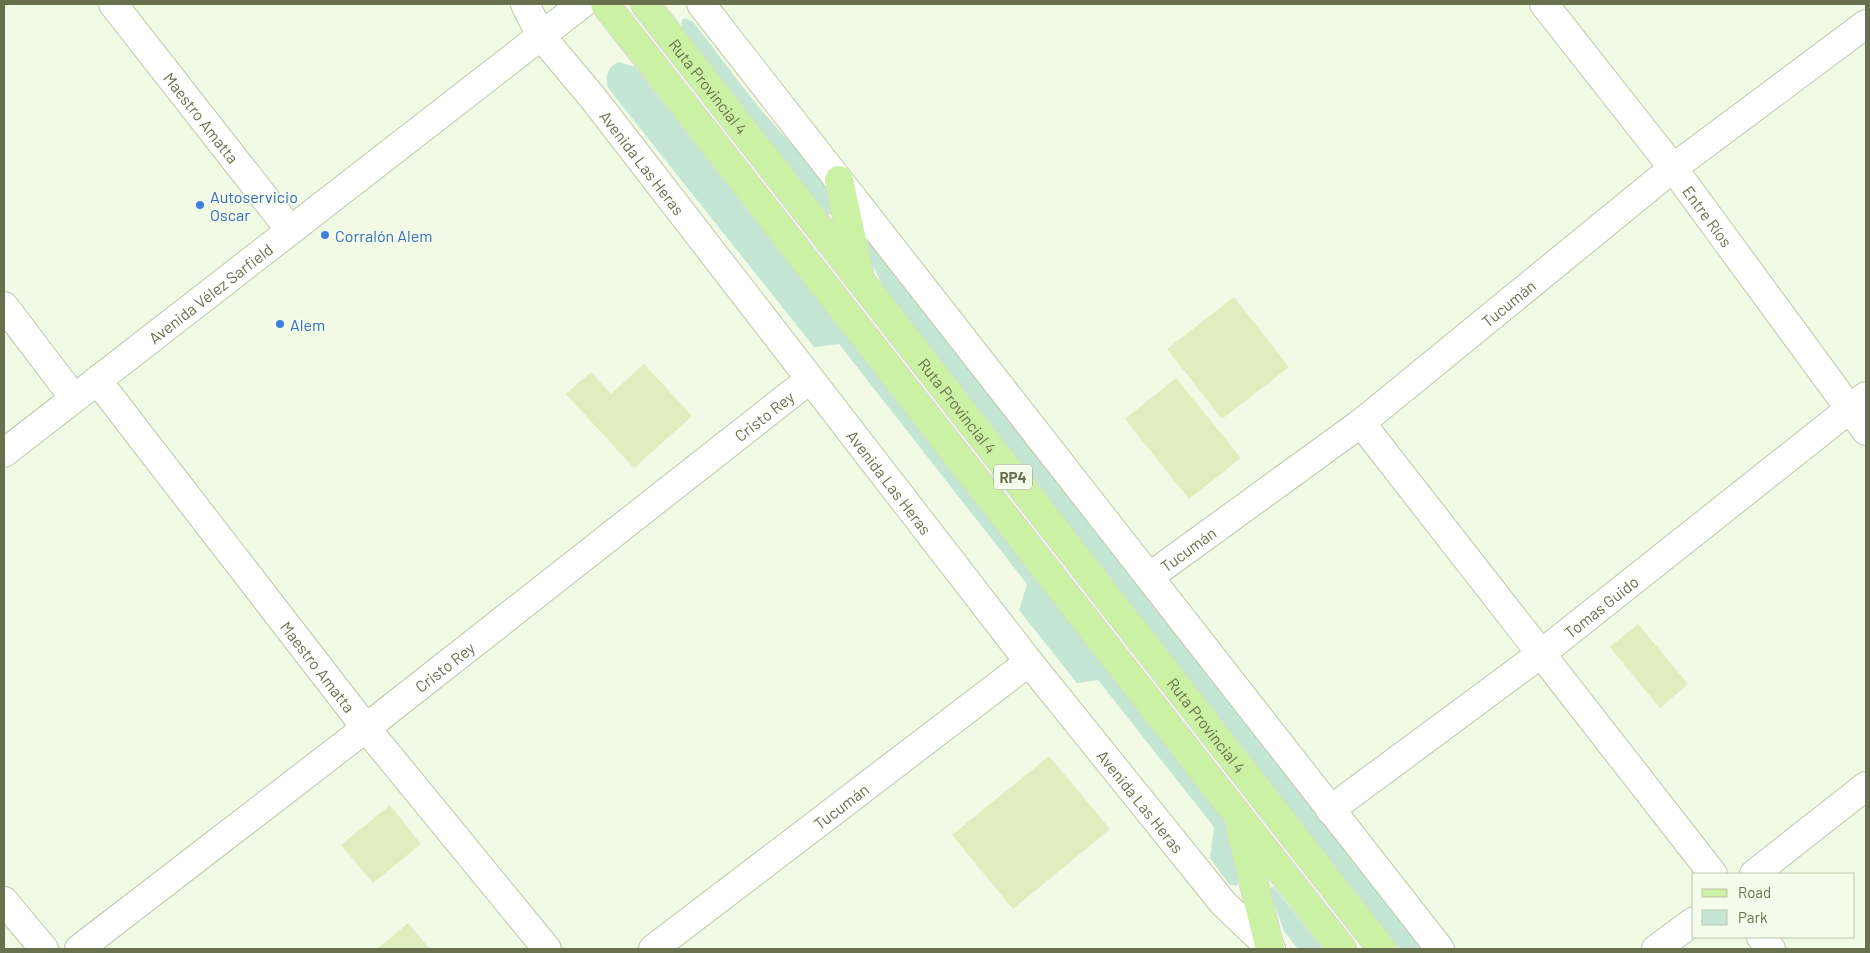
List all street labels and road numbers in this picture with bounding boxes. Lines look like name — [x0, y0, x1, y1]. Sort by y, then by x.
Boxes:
street label: Ruta Provincial 4 — [666, 35, 752, 137]
street label: Maestro Amatta — [160, 68, 243, 167]
street label: Avenida Las Heras — [596, 106, 689, 218]
street label: Entre Ríos — [1679, 181, 1737, 250]
street label: Avenida Vélez Sarfield — [144, 239, 276, 347]
street label: Tucumán — [1477, 275, 1539, 330]
street label: Ruta Provincial 4 — [915, 354, 1001, 457]
street label: Cristo Rey — [730, 386, 798, 445]
street label: Avenida Las Heras — [844, 426, 936, 538]
road number: RP4 — [994, 464, 1032, 490]
street label: Tucumán — [1156, 522, 1219, 575]
street label: Tomas Guido — [1560, 571, 1642, 641]
street label: Maestro Amatta — [277, 617, 360, 716]
street label: Cristo Rey — [411, 637, 478, 696]
street label: Ruta Provincial 4 — [1164, 673, 1250, 776]
street label: Avenida Las Heras — [1094, 746, 1188, 856]
street label: Tucumán — [809, 779, 872, 833]

